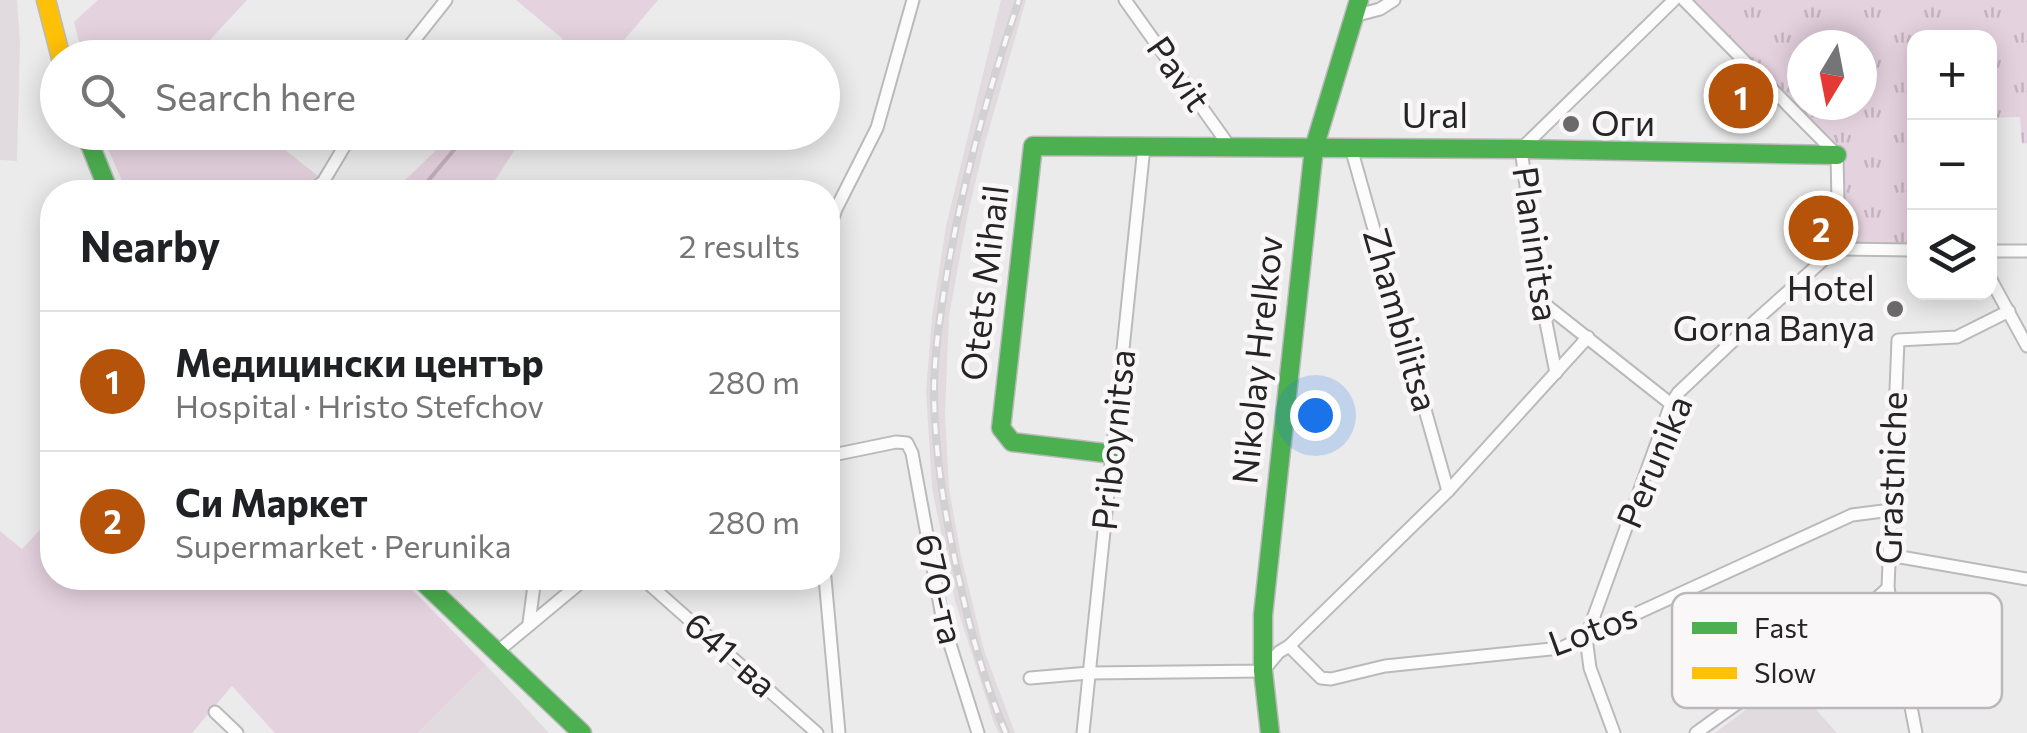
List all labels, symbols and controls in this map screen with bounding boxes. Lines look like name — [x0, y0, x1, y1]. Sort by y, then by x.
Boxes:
street label: Pavit — [1139, 27, 1221, 118]
north arrow — [1787, 30, 1877, 120]
map controls — [1907, 30, 1997, 300]
button: + — [1907, 30, 1997, 120]
search box — [40, 40, 840, 150]
pin: 1 — [1708, 58, 1774, 134]
icon: search — [75, 68, 130, 123]
text: Search here — [155, 72, 356, 119]
street label: Ural — [1402, 92, 1468, 135]
place label: Оги — [1591, 100, 1655, 143]
marker: Оги — [1560, 113, 1582, 135]
button: − — [1907, 120, 1997, 210]
street label: Planinitsa — [1505, 163, 1570, 324]
street label: Otets Mihail — [949, 182, 1016, 383]
pin: 2 — [1788, 190, 1854, 266]
button: layers — [1907, 210, 1997, 300]
text: Nearby — [80, 219, 220, 271]
street label: Zhambilitsa — [1356, 223, 1449, 416]
text: 2 results — [679, 225, 800, 265]
street label: Nikolay Hrelkov — [1221, 233, 1290, 486]
place label: Hotel Gorna Banya — [1673, 265, 1875, 348]
marker: Hotel Gorna Banya — [1884, 298, 1906, 320]
text: Медицински център — [175, 338, 544, 385]
street label: Priboynitsa — [1081, 347, 1142, 532]
text: 1 — [105, 361, 120, 401]
text: 280 m — [708, 361, 800, 401]
text: Hospital · Hristo Stefchov — [175, 385, 544, 425]
street label: Perunika — [1606, 388, 1700, 534]
your location — [1290, 390, 1341, 441]
street label: Grastniche — [1865, 391, 1914, 565]
text: Си Маркет — [175, 478, 368, 525]
text: 2 — [103, 501, 122, 541]
text: 280 m — [708, 501, 800, 541]
text: Supermarket · Perunika — [175, 525, 512, 565]
street label: 670-та — [908, 529, 975, 648]
street label: Lotos — [1542, 592, 1642, 663]
legend — [1672, 593, 2002, 708]
street label: 641-ва — [677, 602, 786, 705]
text: Fast — [1754, 610, 1808, 644]
text: Slow — [1754, 655, 1816, 689]

